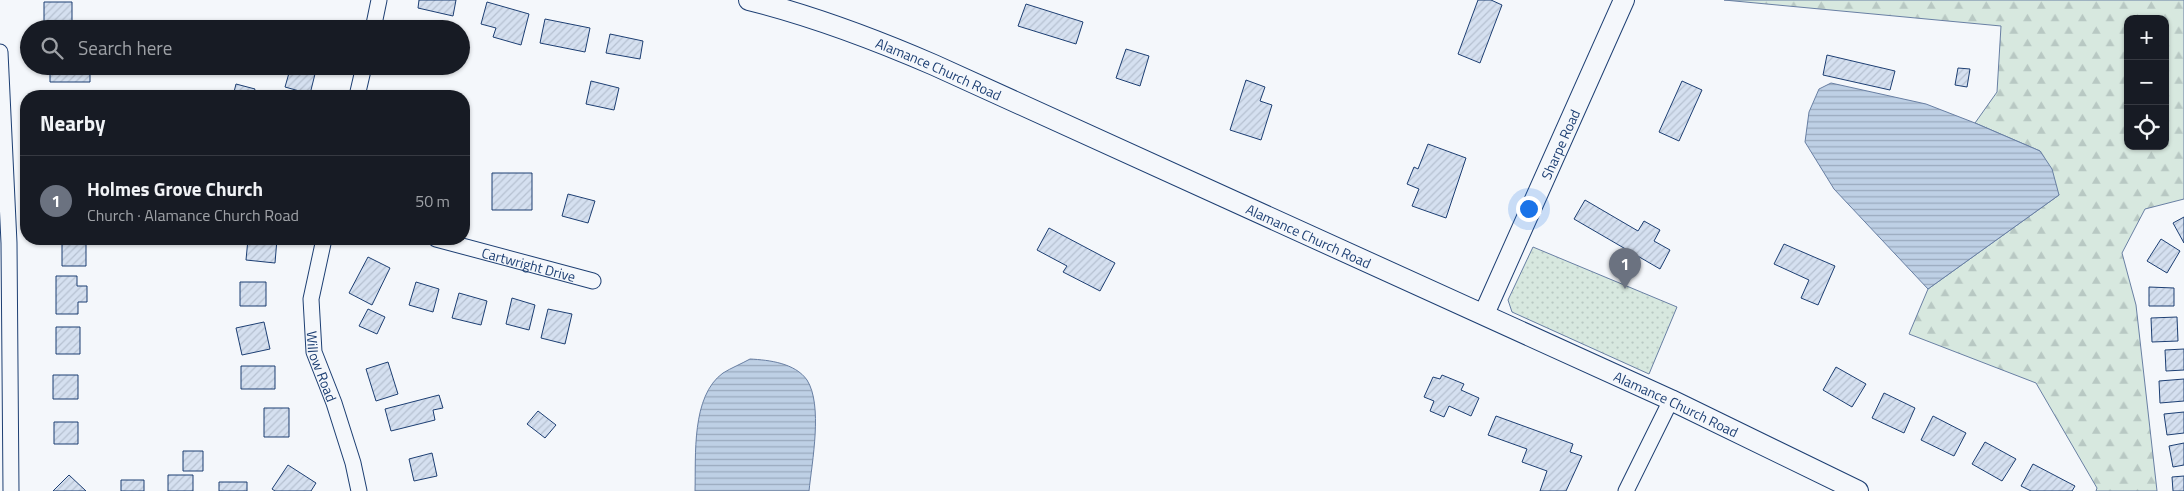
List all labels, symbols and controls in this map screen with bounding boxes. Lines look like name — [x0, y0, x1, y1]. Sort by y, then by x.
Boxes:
map controls — [2124, 15, 2169, 150]
button: + — [2124, 15, 2169, 60]
search box — [20, 20, 470, 75]
street label: Alamance Church Road — [873, 32, 1005, 105]
text: Search here — [78, 33, 172, 62]
icon: search — [38, 34, 66, 62]
button: − — [2124, 60, 2169, 105]
button: locate — [2124, 105, 2169, 150]
street label: Sharpe Road — [1535, 106, 1585, 183]
text: Nearby — [40, 107, 105, 139]
text: Holmes Grove Church — [87, 174, 263, 203]
text: 1 — [52, 189, 60, 213]
text: 50 m — [415, 189, 450, 213]
your location — [1516, 196, 1542, 222]
street label: Alamance Church Road — [1243, 198, 1375, 273]
text: Church · Alamance Church Road — [87, 203, 299, 227]
street label: Cartwright Drive — [479, 241, 578, 286]
pin: 1 — [1609, 248, 1641, 289]
street label: Willow Road — [302, 330, 343, 404]
street label: Alamance Church Road — [1611, 365, 1742, 442]

